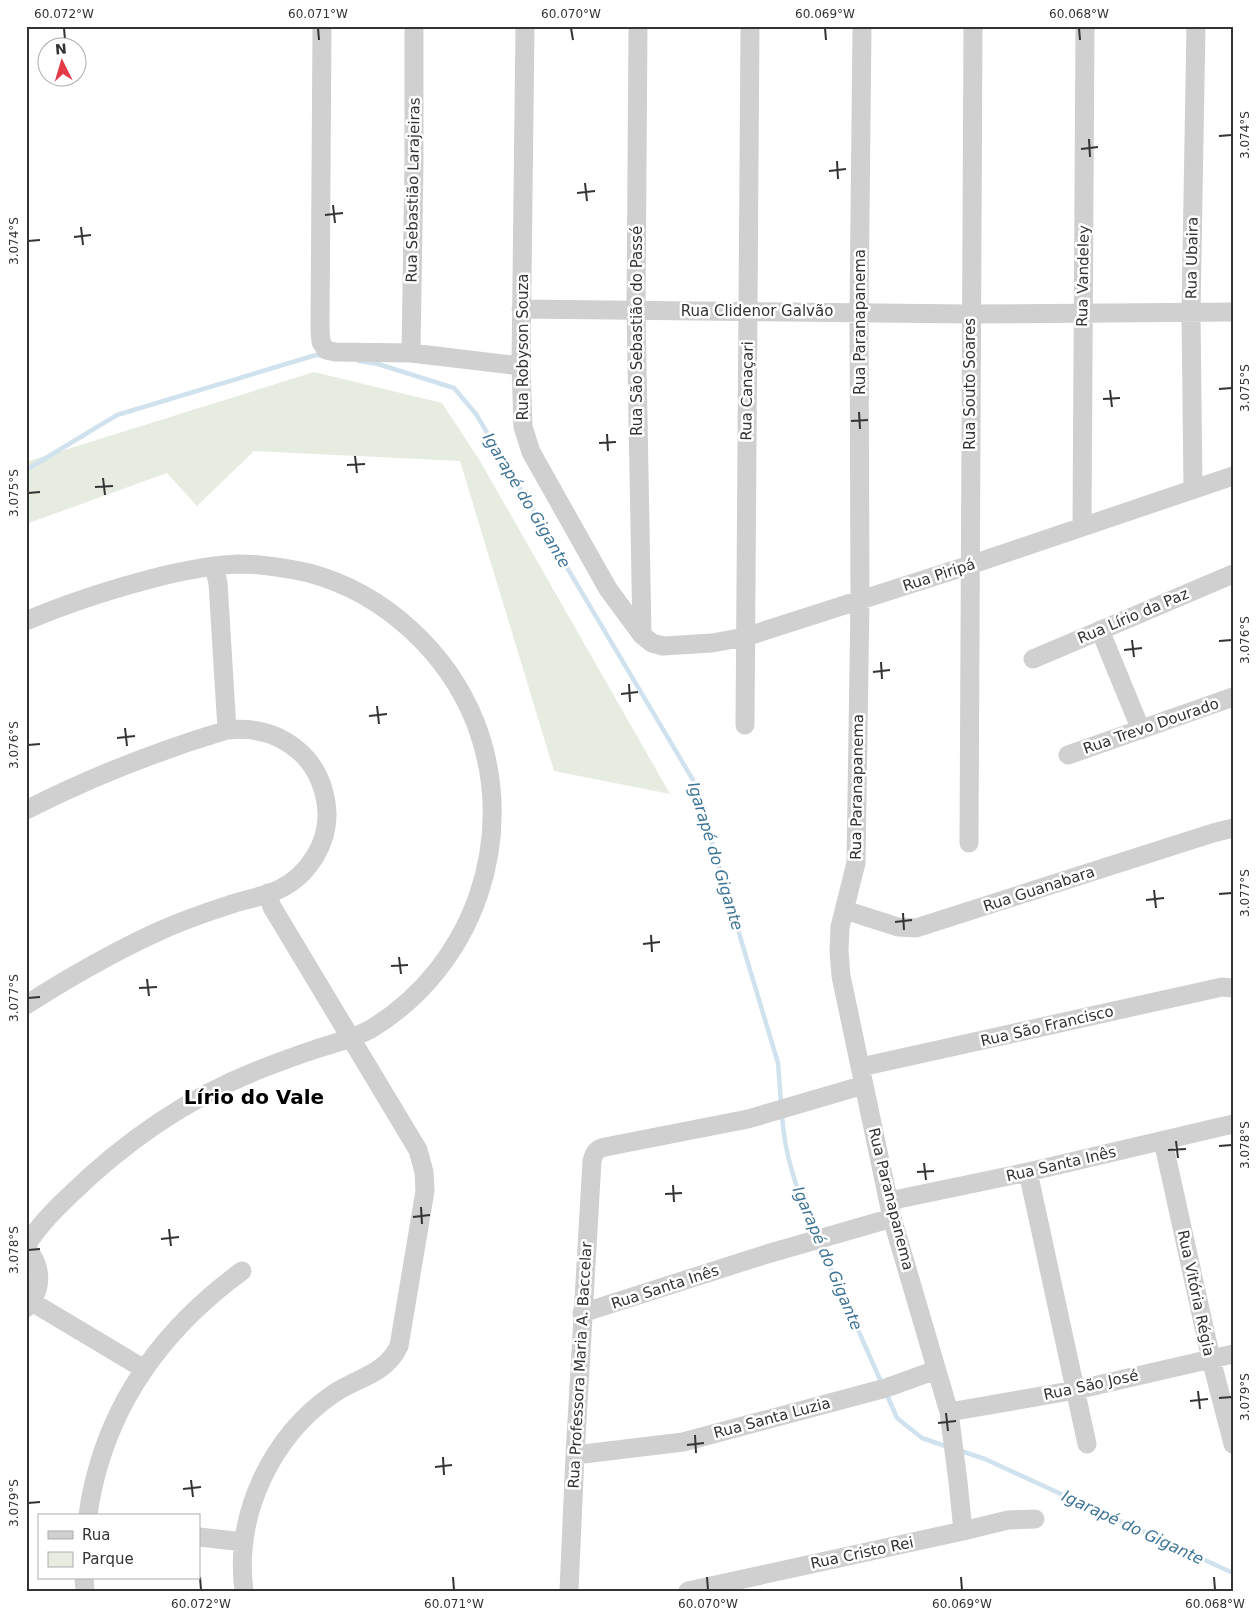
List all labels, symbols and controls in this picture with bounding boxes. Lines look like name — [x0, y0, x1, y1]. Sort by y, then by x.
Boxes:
text: 60.072°W — [34, 7, 94, 21]
text: 60.071°W — [288, 7, 348, 21]
text: 60.070°W — [541, 7, 601, 21]
text: 60.069°W — [795, 7, 855, 21]
text: 60.068°W — [1049, 7, 1109, 21]
north arrow — [38, 38, 88, 88]
text: N — [54, 41, 67, 58]
street label: Rua Sebastião Larajeiras — [402, 97, 424, 283]
text: 3.074°S — [1238, 111, 1252, 159]
text: 3.074°S — [7, 217, 21, 265]
street label: Rua Ubaira — [1182, 217, 1202, 299]
street label: Rua Vandeley — [1073, 225, 1093, 327]
street label: Rua São Sebastião do Passé — [628, 226, 646, 436]
street label: Rua Paranapanema — [851, 249, 869, 395]
street label: Rua Robyson Souza — [514, 273, 532, 421]
street label: Rua Clidenor Galvão — [681, 302, 833, 320]
street label: Rua Souto Soares — [961, 318, 979, 450]
street label: Rua Canaçari — [737, 341, 757, 441]
text: 3.075°S — [1238, 364, 1252, 412]
water label: Igarapé do Gigante — [479, 429, 575, 571]
text: 3.075°S — [7, 469, 21, 517]
street label: Rua Piripá — [900, 555, 978, 595]
street label: Rua Lírio da Paz — [1075, 584, 1191, 648]
text: 3.076°S — [1238, 616, 1252, 664]
street label: Rua Trevo Dourado — [1081, 694, 1221, 758]
street label: Rua Paranapanema — [847, 714, 867, 860]
text: 3.076°S — [7, 721, 21, 769]
water label: Igarapé do Gigante — [684, 780, 747, 933]
street label: Rua Guanabara — [981, 862, 1097, 916]
text: 3.077°S — [1238, 869, 1252, 917]
text: 3.077°S — [7, 974, 21, 1022]
street label: Rua São Francisco — [979, 1002, 1115, 1050]
district label: Lírio do Vale — [184, 1085, 324, 1109]
text: 3.078°S — [1238, 1121, 1252, 1169]
street label: Rua Paranapanema — [865, 1126, 917, 1272]
street label: Rua Santa Inês — [1004, 1143, 1118, 1185]
water label: Igarapé do Gigante — [789, 1183, 866, 1333]
text: 3.078°S — [7, 1226, 21, 1274]
street label: Rua Vitória Régia — [1174, 1228, 1218, 1358]
street label: Rua Professora Maria A. Baccelar — [565, 1240, 595, 1489]
street label: Rua Santa Inês — [609, 1261, 721, 1313]
street label: Rua São José — [1042, 1366, 1140, 1404]
text: 3.079°S — [1238, 1373, 1252, 1421]
street label: Rua Santa Luzia — [712, 1394, 832, 1442]
text: 3.079°S — [7, 1479, 21, 1527]
water label: Igarapé do Gigante — [1059, 1486, 1207, 1569]
legend — [38, 1514, 200, 1580]
text: Rua — [82, 1526, 110, 1544]
street label: Rua Cristo Rei — [809, 1533, 915, 1573]
text: Parque — [82, 1550, 134, 1568]
text: 60.072°W — [171, 1597, 231, 1611]
text: 60.071°W — [424, 1597, 484, 1611]
text: 60.070°W — [678, 1597, 738, 1611]
text: 60.069°W — [932, 1597, 992, 1611]
text: 60.068°W — [1185, 1597, 1245, 1611]

